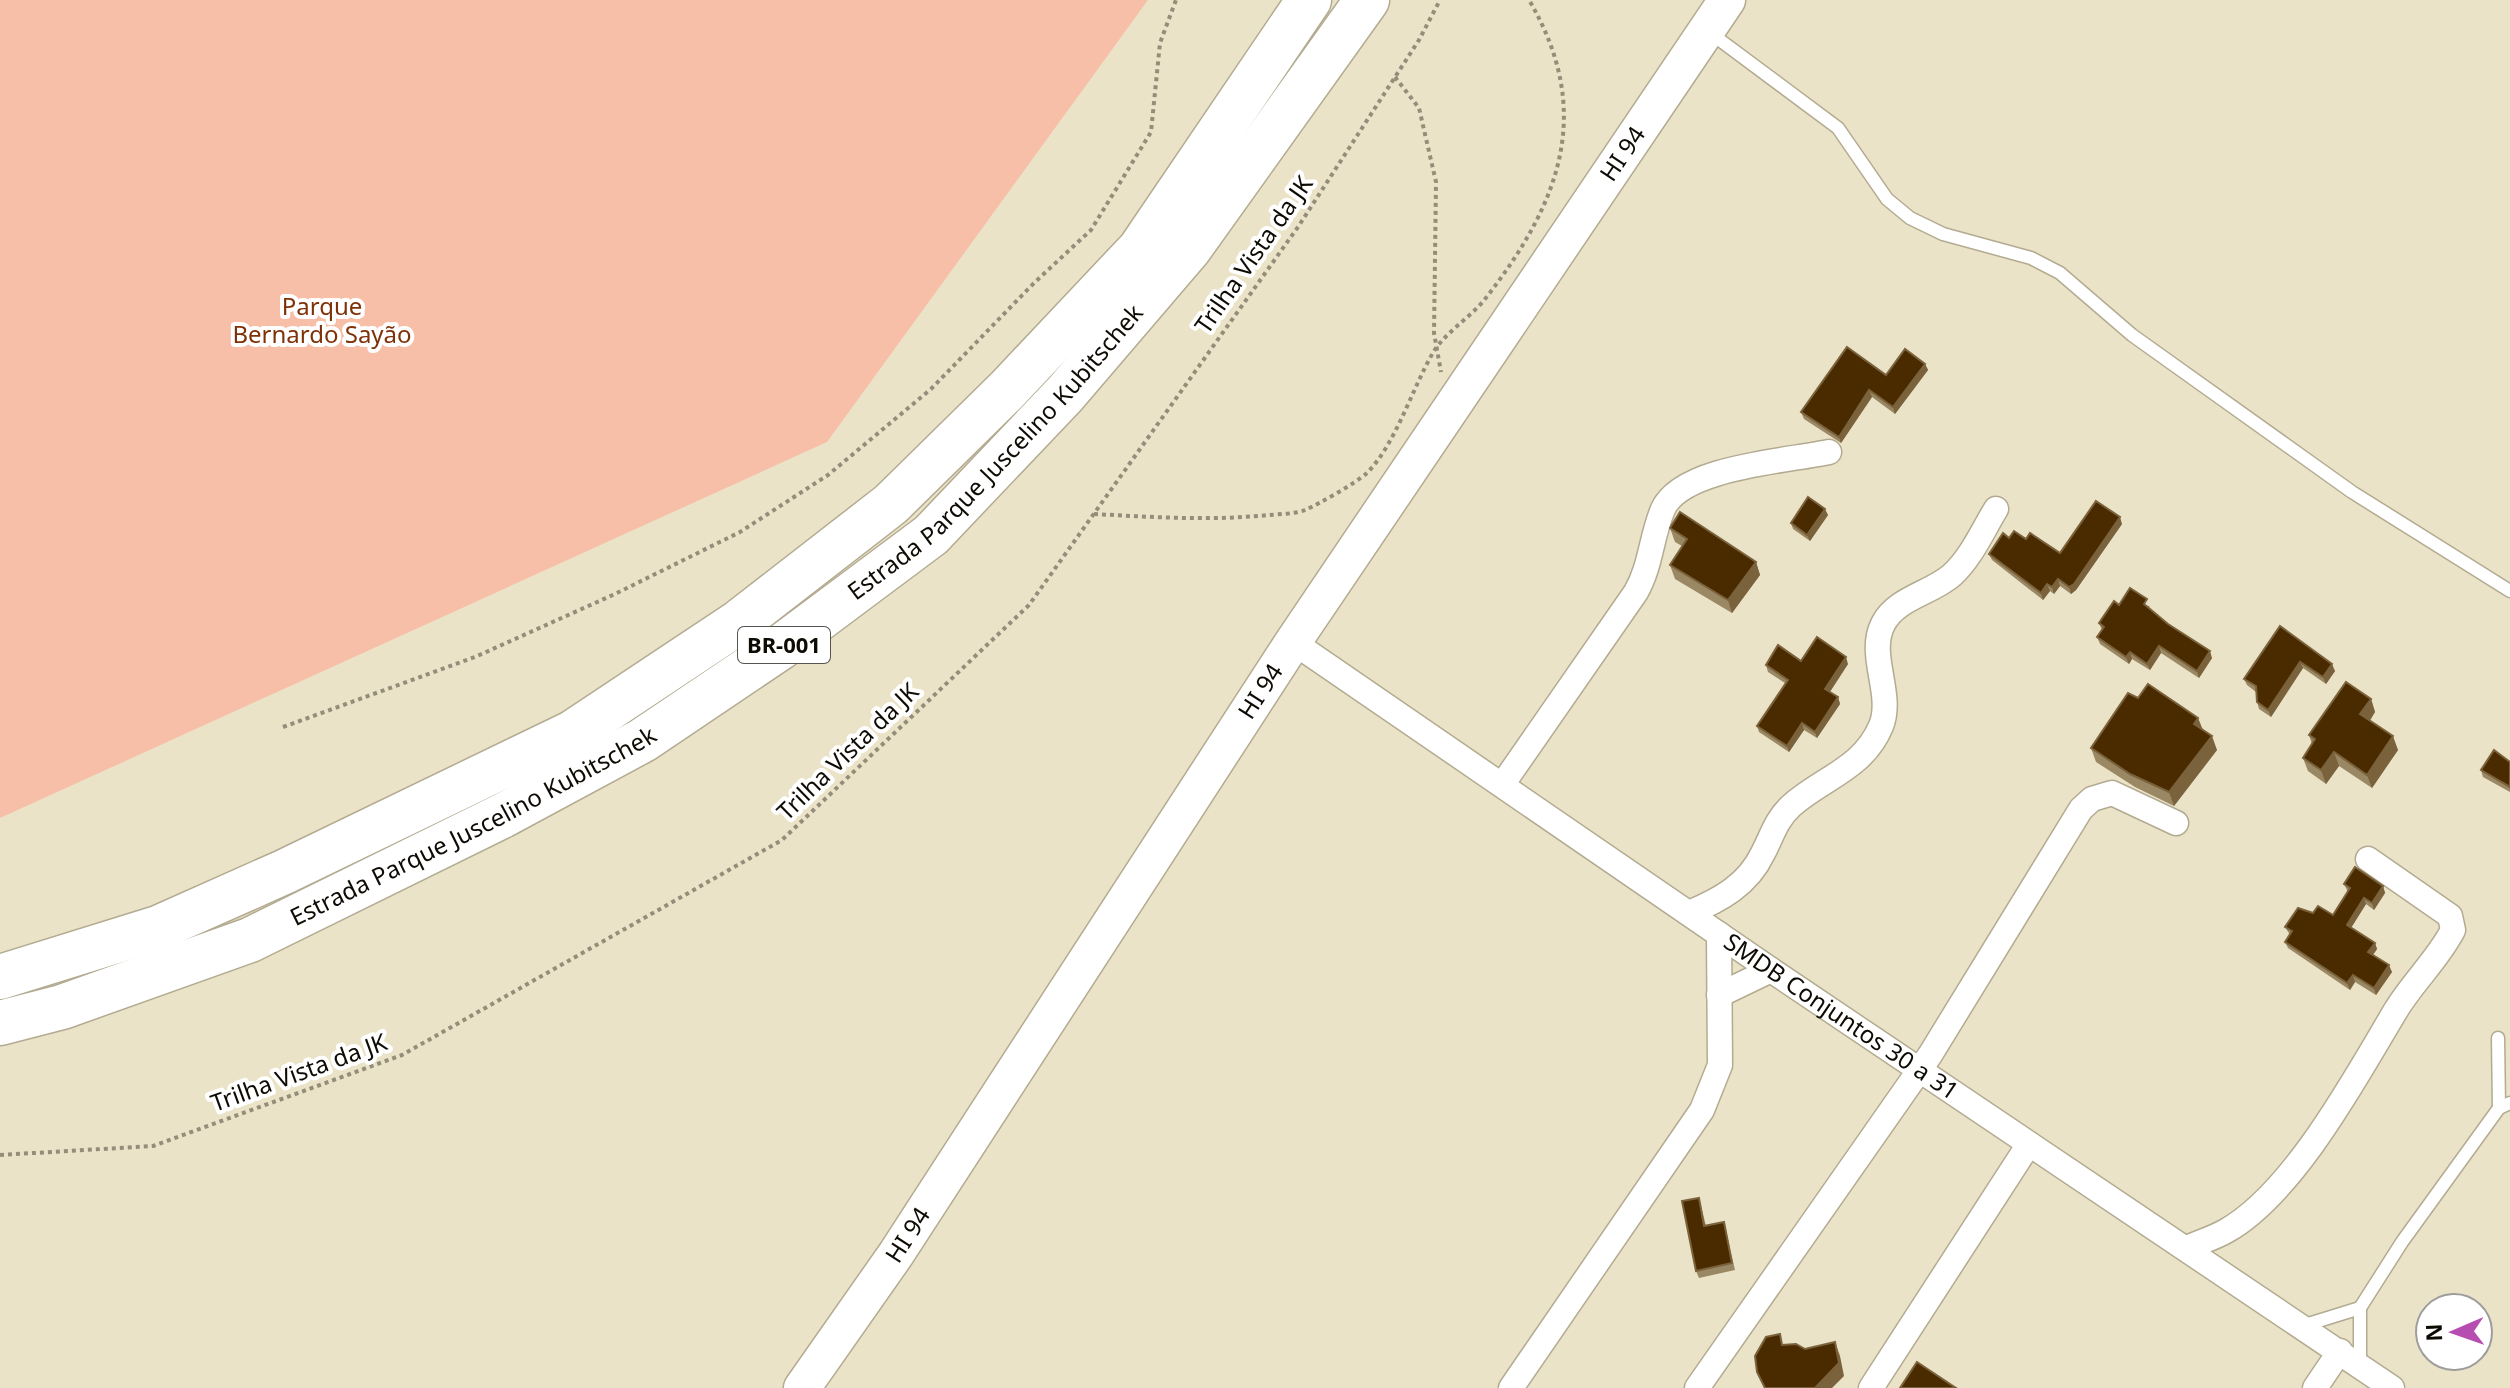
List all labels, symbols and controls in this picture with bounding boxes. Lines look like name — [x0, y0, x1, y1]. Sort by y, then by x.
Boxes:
street label: HI 94 — [1591, 119, 1652, 187]
street label: Trilha Vista da JK — [1186, 169, 1320, 340]
park label: Parque Bernardo Sayão — [232, 289, 412, 350]
street label: Estrada Parque Juscelino Kubitschek — [840, 296, 1150, 607]
road number: BR-001 — [738, 627, 830, 663]
street label: HI 94 — [1229, 657, 1290, 725]
street label: Trilha Vista da JK — [769, 675, 925, 827]
street label: Estrada Parque Juscelino Kubitschek — [284, 718, 662, 933]
street label: SMDB Conjuntos 30 a 31 — [1718, 925, 1966, 1107]
street label: Trilha Vista da JK — [206, 1024, 391, 1119]
street label: HI 94 — [877, 1200, 937, 1268]
north arrow — [2414, 1292, 2494, 1372]
text: N — [2418, 1323, 2448, 1342]

